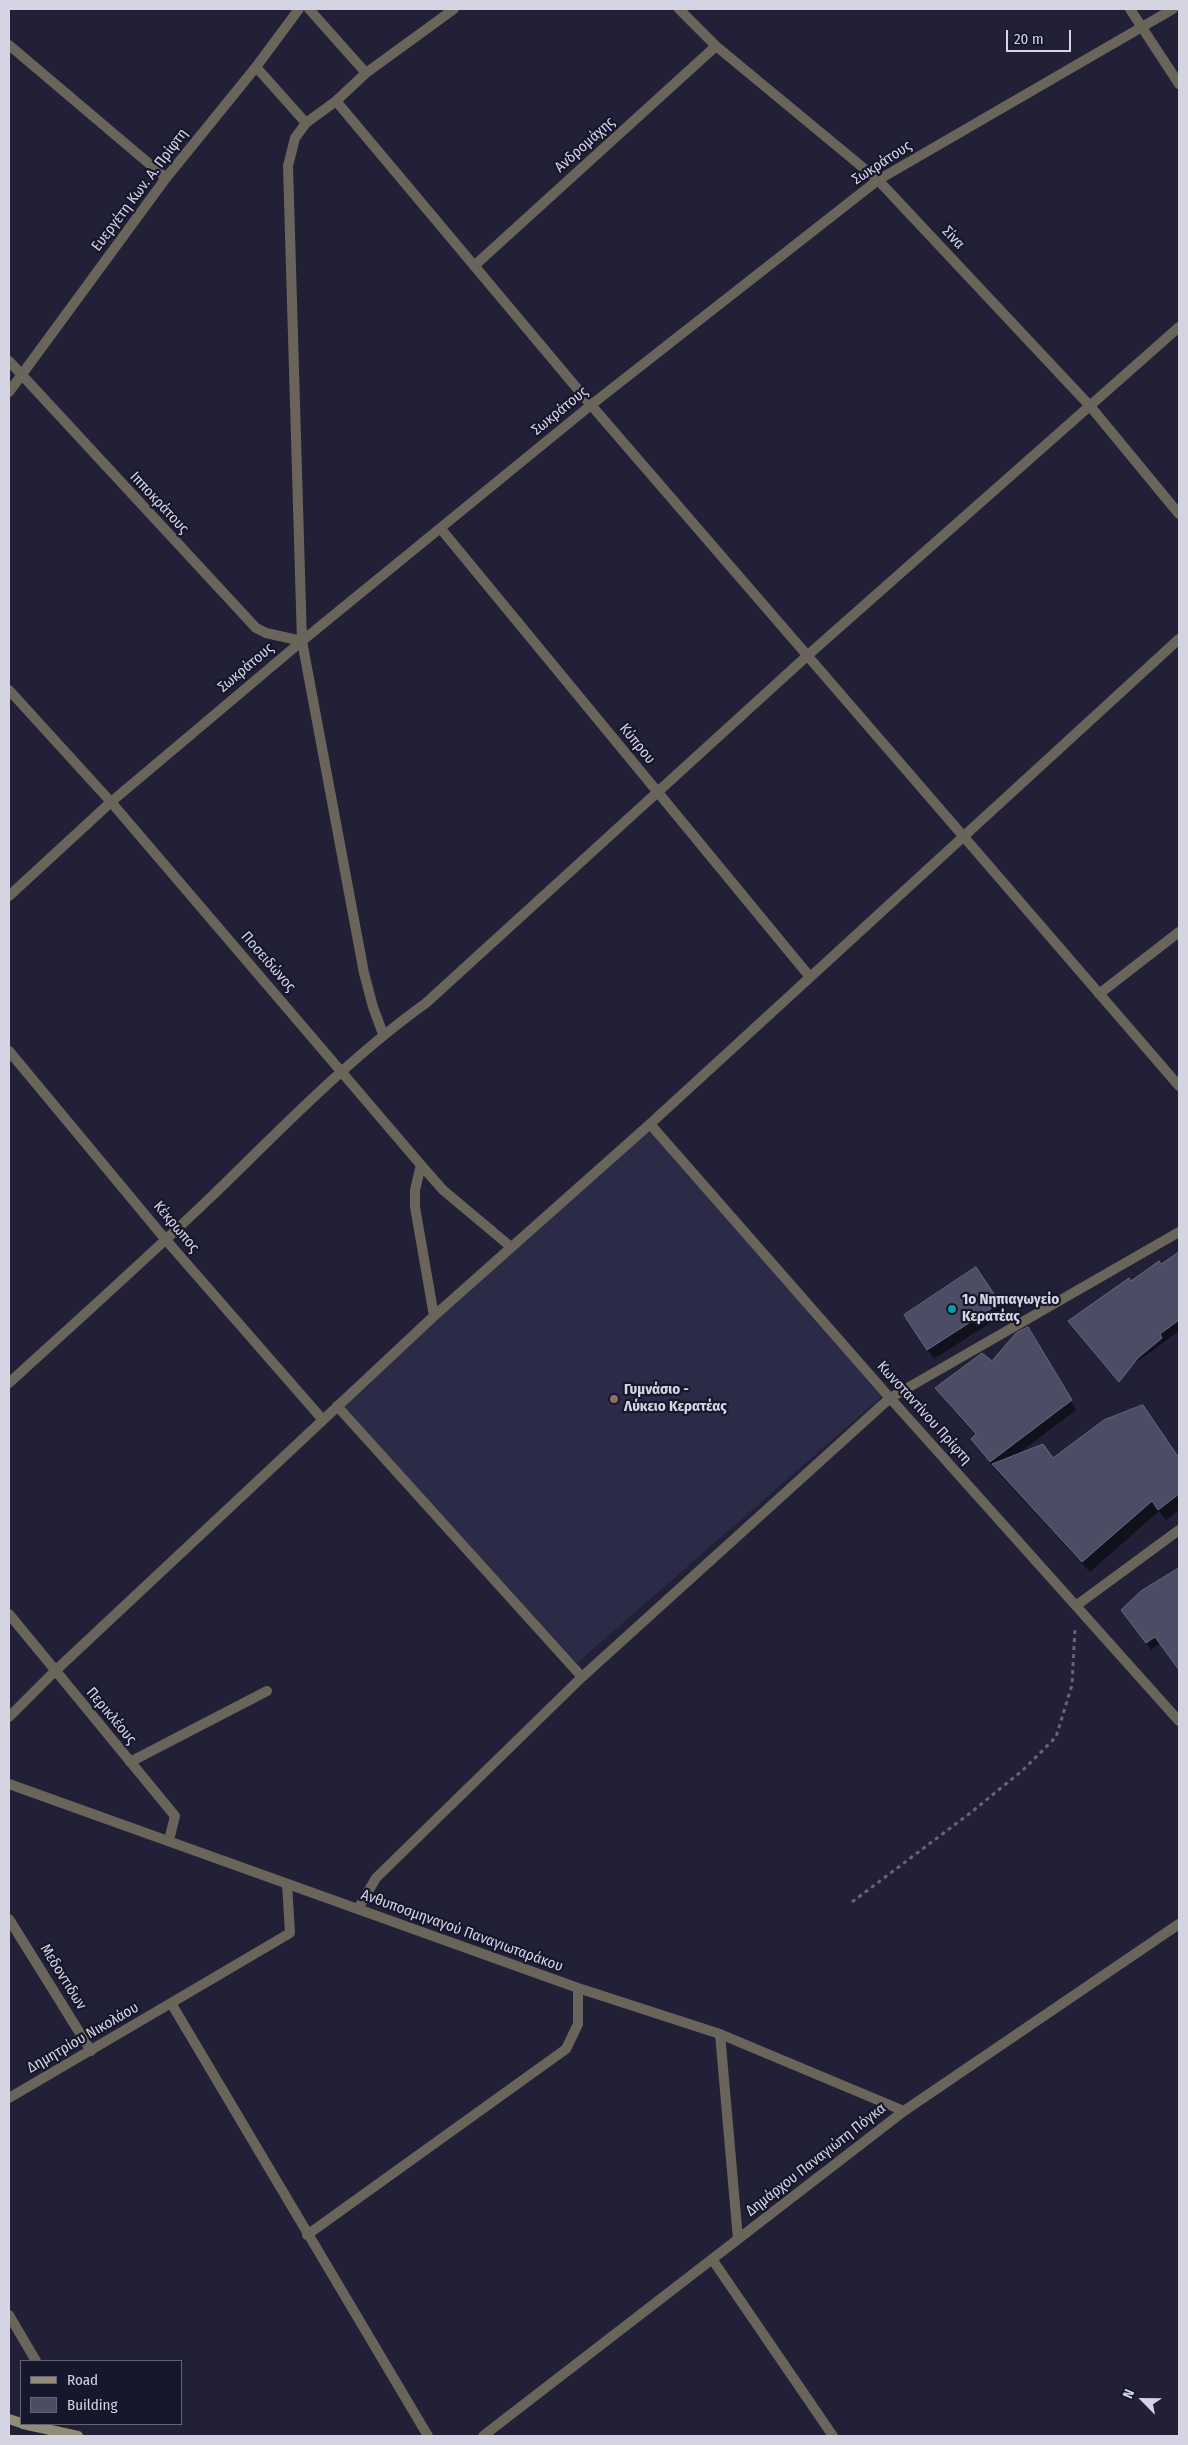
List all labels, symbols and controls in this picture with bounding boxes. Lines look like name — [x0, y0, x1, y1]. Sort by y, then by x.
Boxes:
scale bar — [1008, 20, 1073, 52]
text: 20 m — [1014, 30, 1044, 48]
street label: Ανδρομάχης — [551, 113, 619, 177]
street label: Ευεργέτη Κων. Α. Πρίφτη — [88, 125, 192, 255]
street label: Σωκράτους — [849, 137, 915, 189]
street label: Σίνα — [938, 223, 968, 253]
street label: Σωκράτους — [528, 383, 592, 439]
street label: Ιπποκράτους — [126, 468, 192, 538]
street label: Σωκράτους — [214, 639, 278, 697]
street label: Κύπρου — [615, 720, 659, 768]
street label: Ποσειδώνος — [237, 928, 299, 996]
street label: Κέκρωπος — [149, 1198, 203, 1256]
place label: 1ο Νηπιαγωγείο Κερατέας — [962, 1291, 1059, 1326]
marker: 1ο Νηπιαγωγείο Κερατέας — [946, 1303, 958, 1315]
street label: Κωνσταντίνου Πρίφτη — [873, 1358, 975, 1468]
place label: Γυμνάσιο - Λύκειο Κερατέας — [624, 1381, 727, 1416]
marker: Γυμνάσιο - Λύκειο Κερατέας — [608, 1393, 620, 1405]
street label: Περικλέους — [82, 1684, 140, 1748]
street label: Ανθυποσμηναγού Παναγιωταράκου — [358, 1886, 566, 1976]
street label: Μεδοντιδων — [36, 1941, 90, 2013]
street label: Δημητρίου Νικολάου — [24, 1999, 142, 2077]
street label: Δημάρχου Παναγιώτη Πόγκα — [742, 2100, 890, 2220]
legend — [20, 2360, 182, 2425]
text: Road — [67, 2371, 98, 2389]
north arrow — [1118, 2375, 1168, 2425]
text: N — [1119, 2387, 1138, 2401]
text: Building — [67, 2396, 118, 2414]

